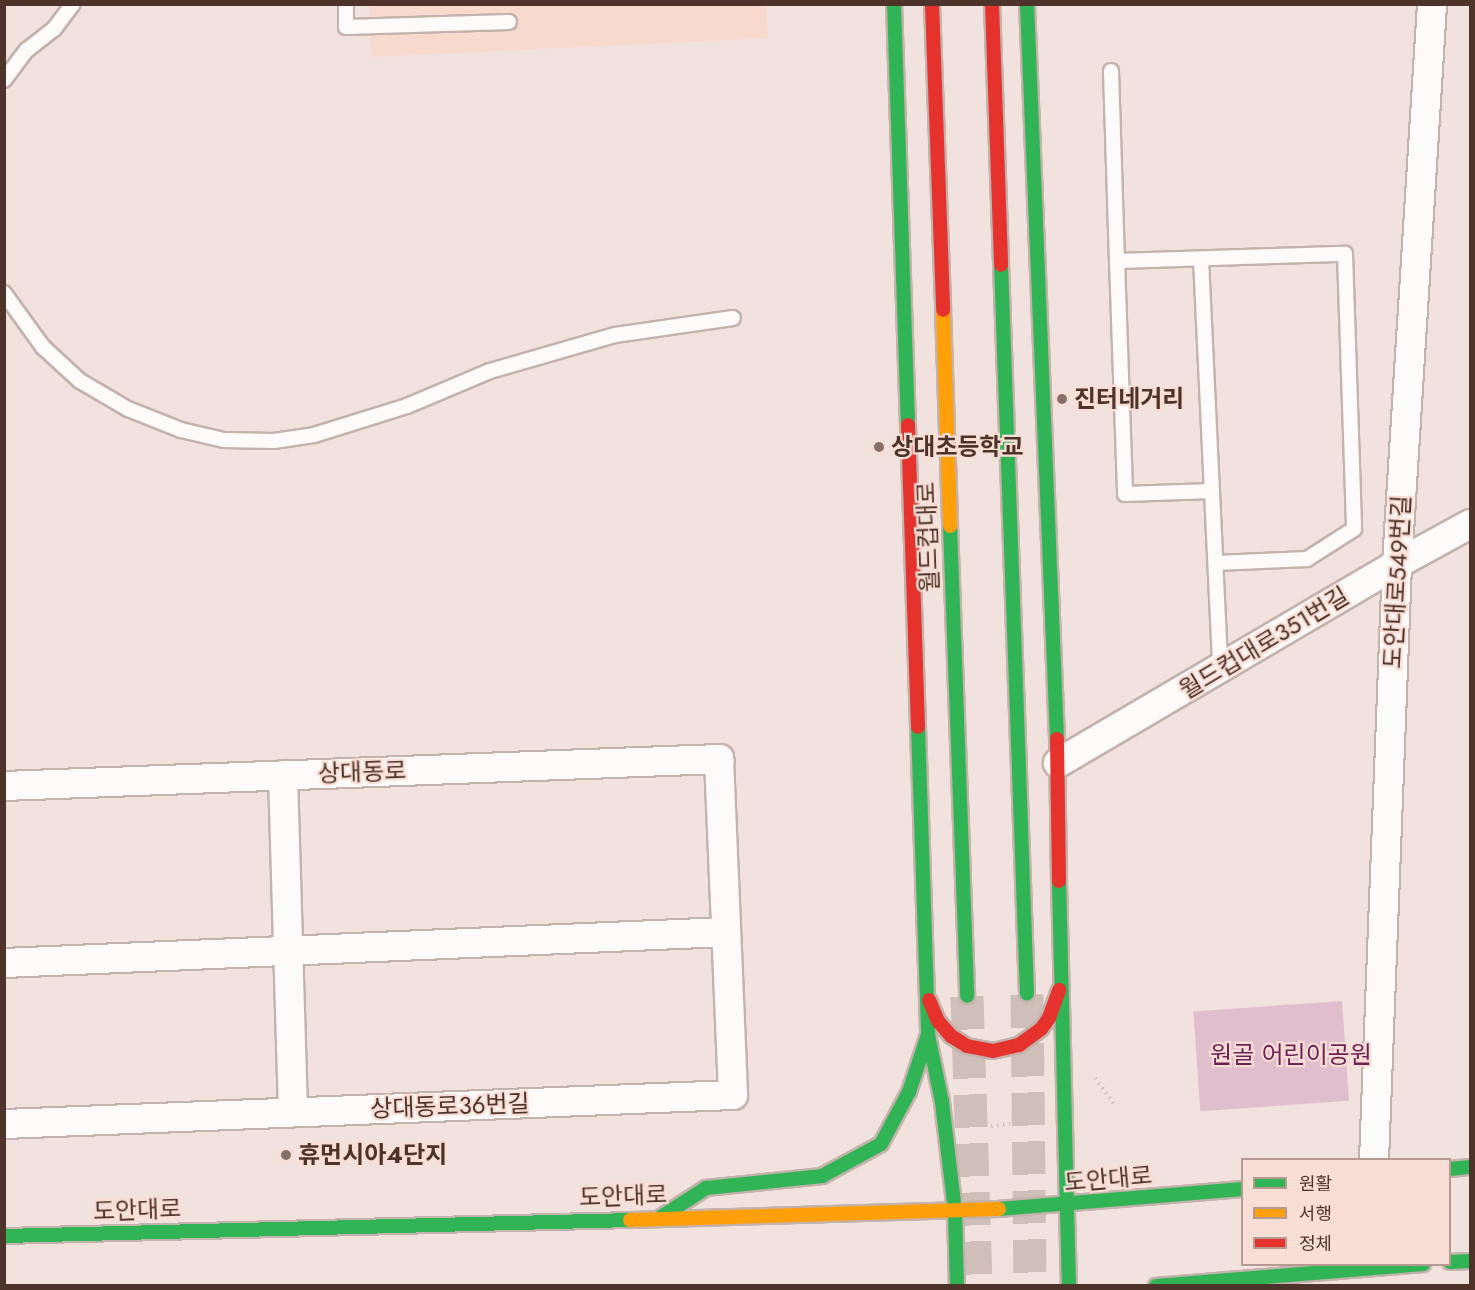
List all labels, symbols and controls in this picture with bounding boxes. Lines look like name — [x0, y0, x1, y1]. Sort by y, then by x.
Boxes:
place label: 진터네거리 — [1074, 385, 1184, 413]
marker: 진터네거리 — [1055, 392, 1069, 406]
place label: 상대초등학교 — [891, 433, 1023, 461]
marker: 상대초등학교 — [872, 440, 886, 454]
street label: 월드컵대로 — [912, 481, 944, 593]
street label: 도안대로549번길 — [1378, 494, 1416, 670]
street label: 월드컵대로351번길 — [1174, 581, 1354, 705]
street label: 상대동로 — [317, 756, 407, 788]
park label: 원골 어린이공원 — [1210, 1041, 1372, 1069]
street label: 상대동로36번길 — [370, 1089, 530, 1123]
place label: 휴먼시아4단지 — [298, 1141, 447, 1169]
marker: 휴먼시아4단지 — [279, 1148, 293, 1162]
legend — [1241, 1158, 1451, 1266]
street label: 도안대로 — [1063, 1161, 1153, 1197]
text: 원활 — [1299, 1171, 1332, 1197]
street label: 도안대로 — [578, 1180, 668, 1212]
street label: 도안대로 — [92, 1194, 182, 1226]
text: 서행 — [1299, 1201, 1332, 1227]
text: 정체 — [1299, 1231, 1332, 1257]

